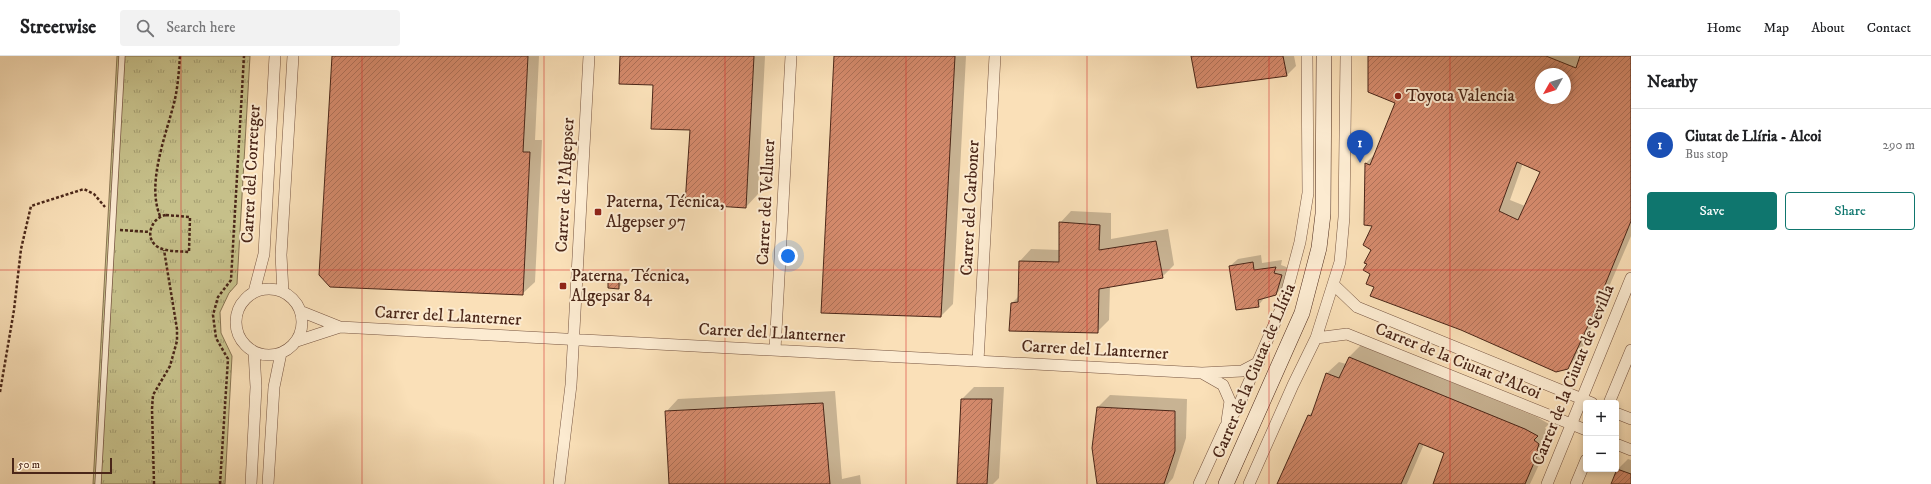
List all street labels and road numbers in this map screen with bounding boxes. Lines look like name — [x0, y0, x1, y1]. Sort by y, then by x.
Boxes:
street label: Carrer del Corretger — [236, 103, 266, 244]
street label: Carrer de l'Algepser — [550, 116, 580, 253]
street label: Carrer del Velluter — [752, 138, 780, 266]
street label: Carrer del Carboner — [955, 139, 985, 276]
street label: Carrer de la Ciutat de Llíria — [1207, 279, 1301, 462]
street label: Carrer de la Ciutat de Sevilla — [1527, 281, 1620, 469]
street label: Carrer del Llanterner — [374, 301, 523, 331]
street label: Carrer del Llanterner — [698, 318, 847, 348]
street label: Carrer de la Ciutat d'Alcoi — [1372, 318, 1544, 404]
street label: Carrer del Llanterner — [1021, 335, 1170, 365]

